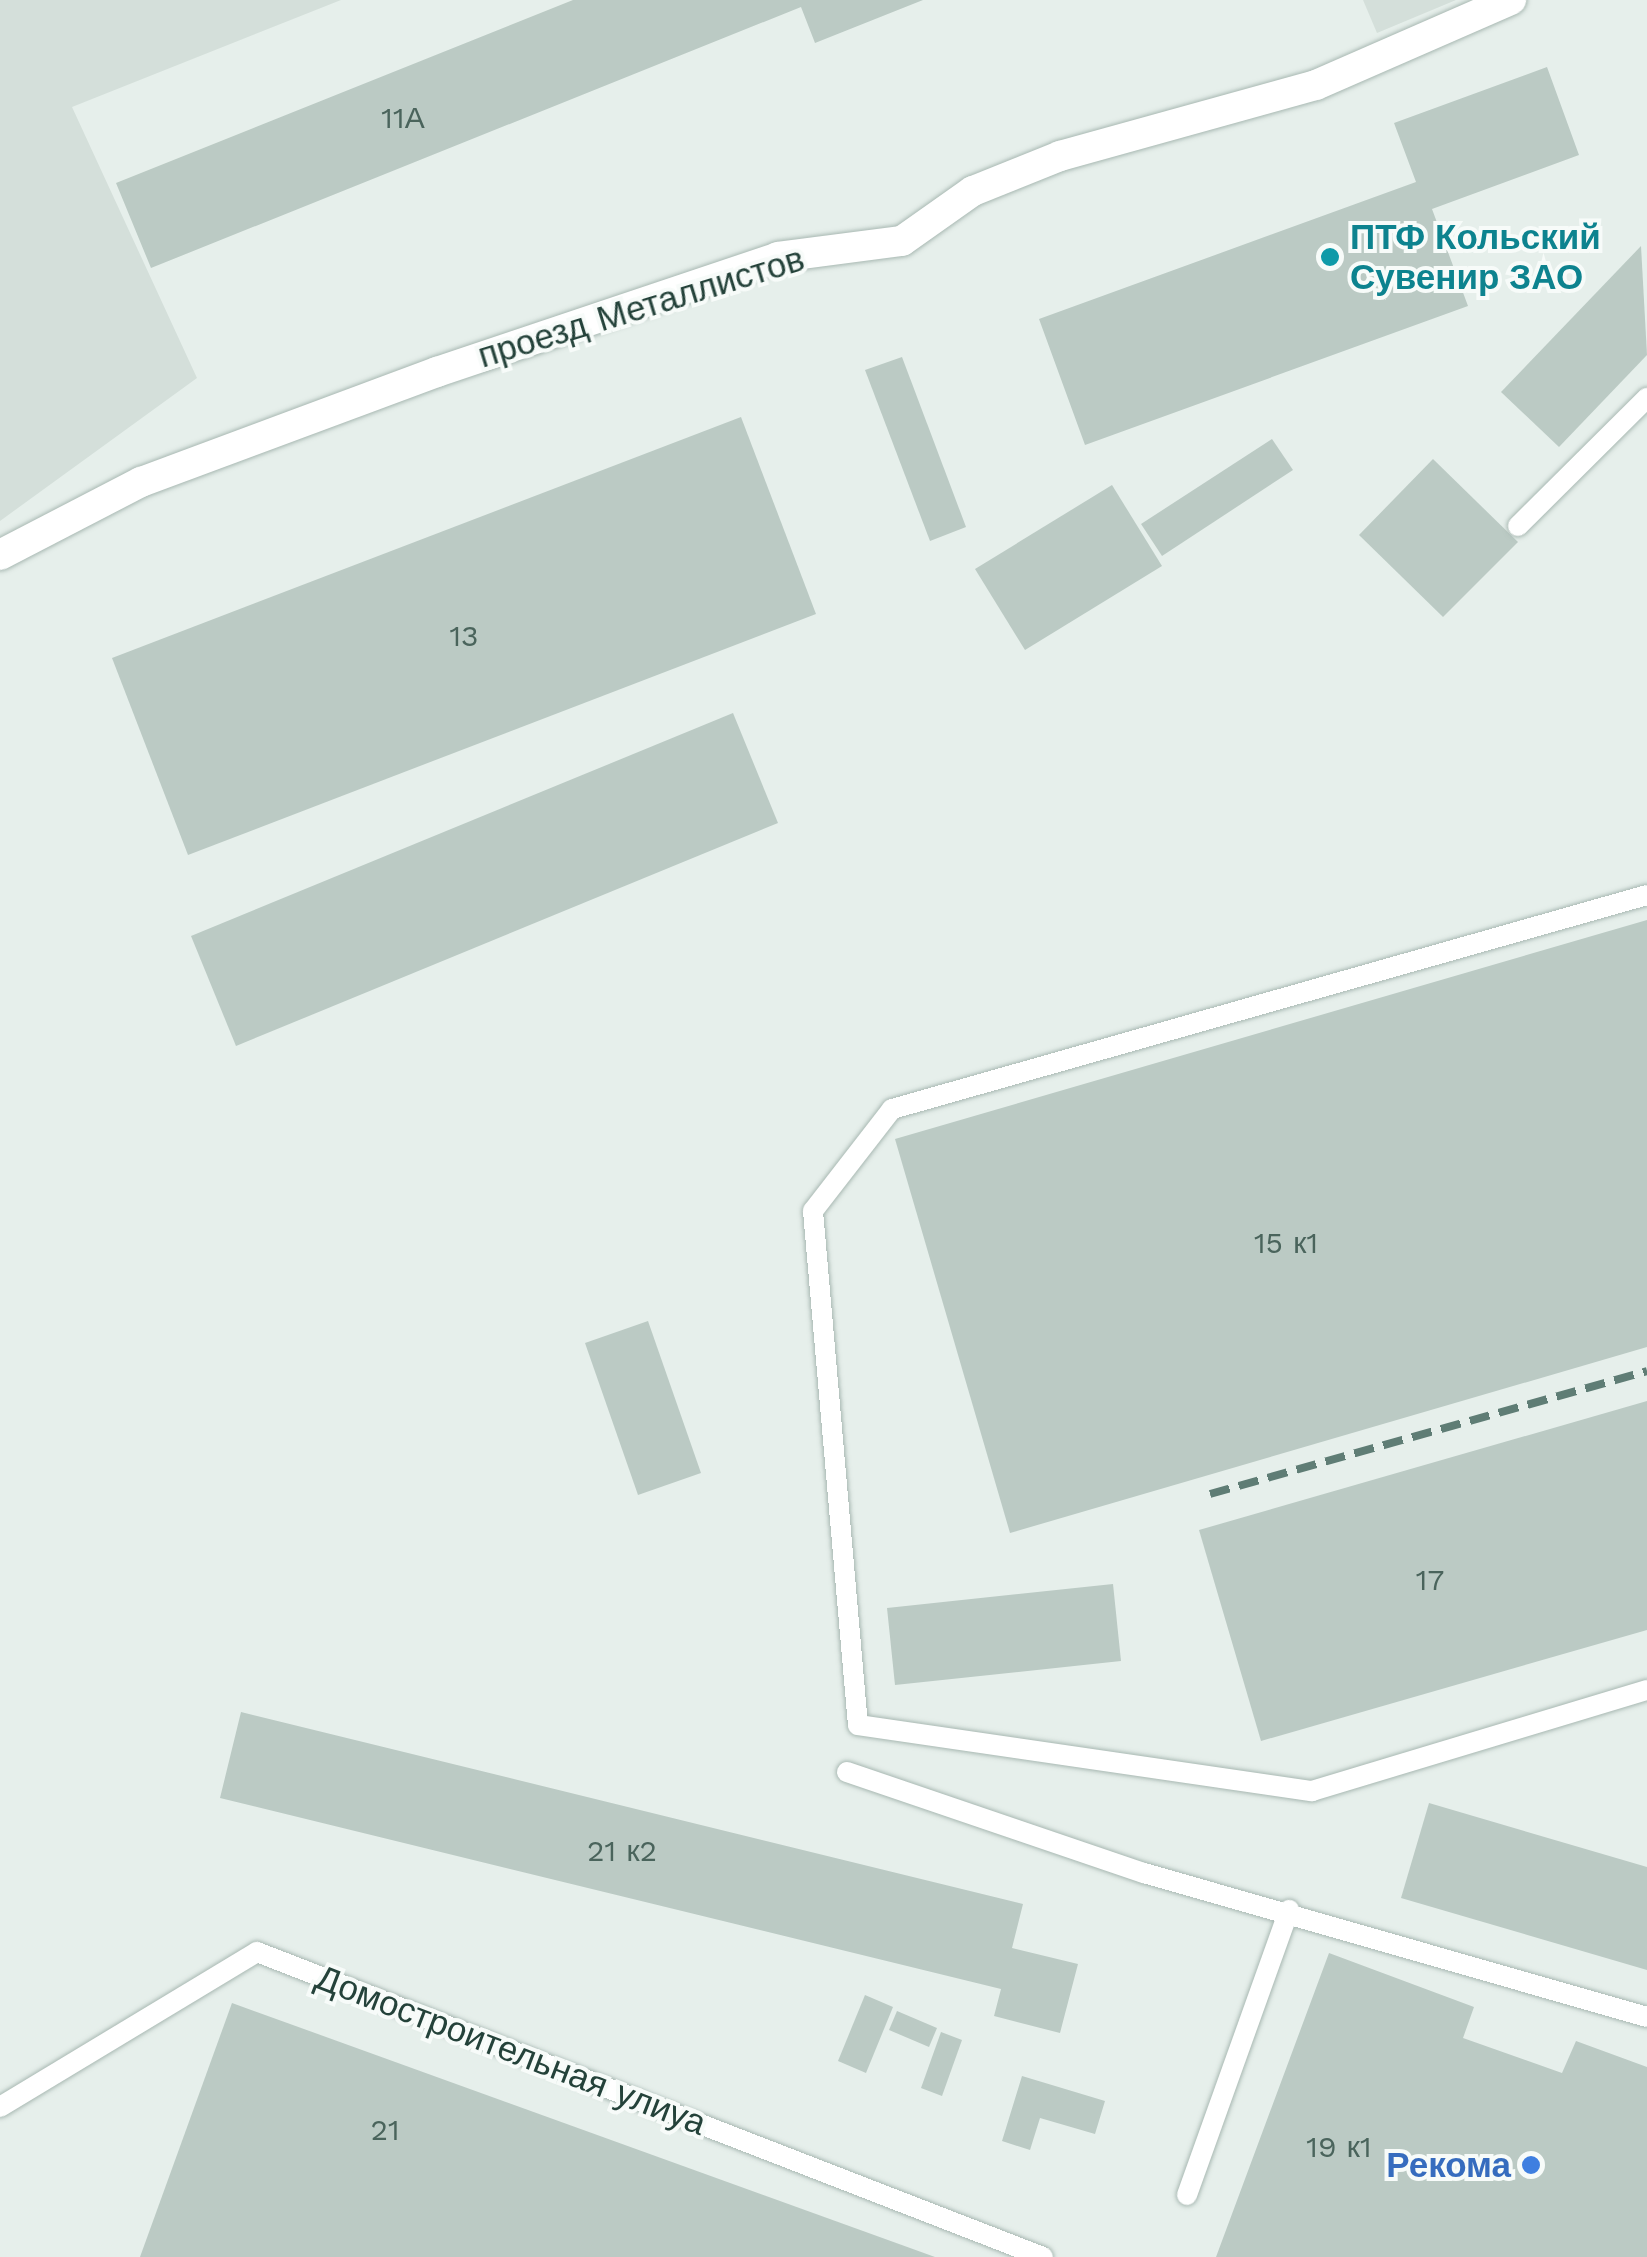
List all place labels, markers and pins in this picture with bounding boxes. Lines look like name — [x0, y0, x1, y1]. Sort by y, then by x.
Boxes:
place label: ПТФ Кольский Сувенир ЗАО — [1350, 216, 1601, 298]
marker: ПТФ Кольский Сувенир ЗАО — [1319, 246, 1341, 268]
place label: Рекома — [1386, 2144, 1511, 2186]
marker: Рекома — [1520, 2154, 1542, 2176]

